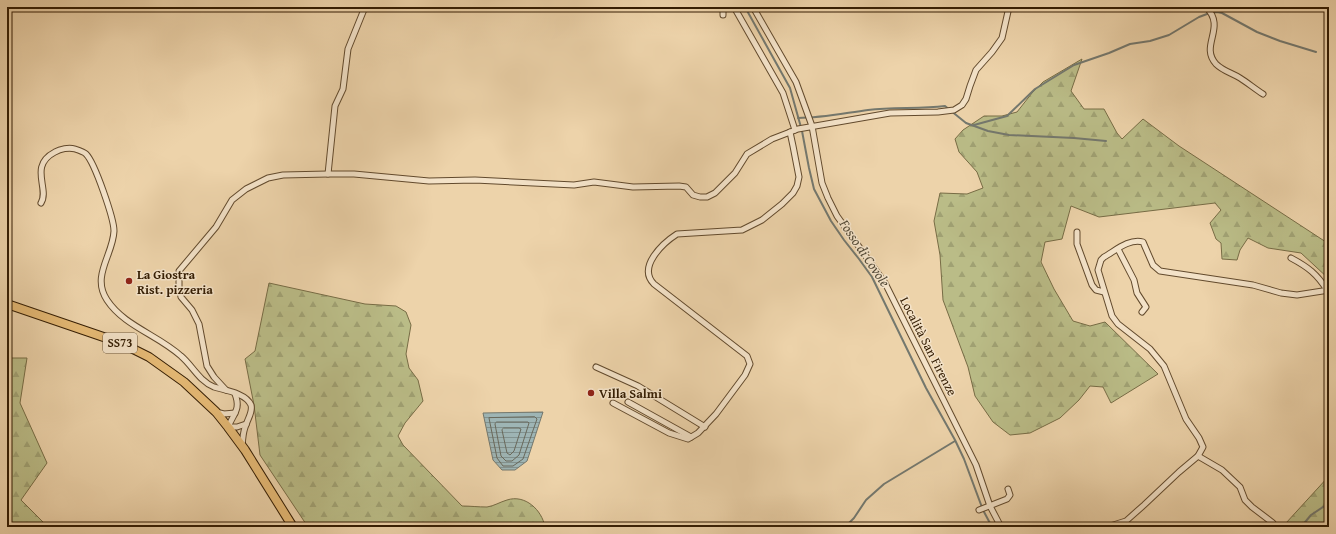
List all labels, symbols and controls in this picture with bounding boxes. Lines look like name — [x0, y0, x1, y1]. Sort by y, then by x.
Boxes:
water label: Fosso di Covole — [834, 214, 895, 291]
place label: La Giostra Rist. pizzeria — [137, 265, 213, 299]
marker: La Giostra Rist. pizzeria — [124, 276, 134, 286]
street label: Località San Firenze — [895, 293, 962, 399]
road number: SS73 — [103, 333, 137, 353]
place label: Villa Salmi — [599, 384, 662, 403]
marker: Villa Salmi — [586, 388, 596, 398]

